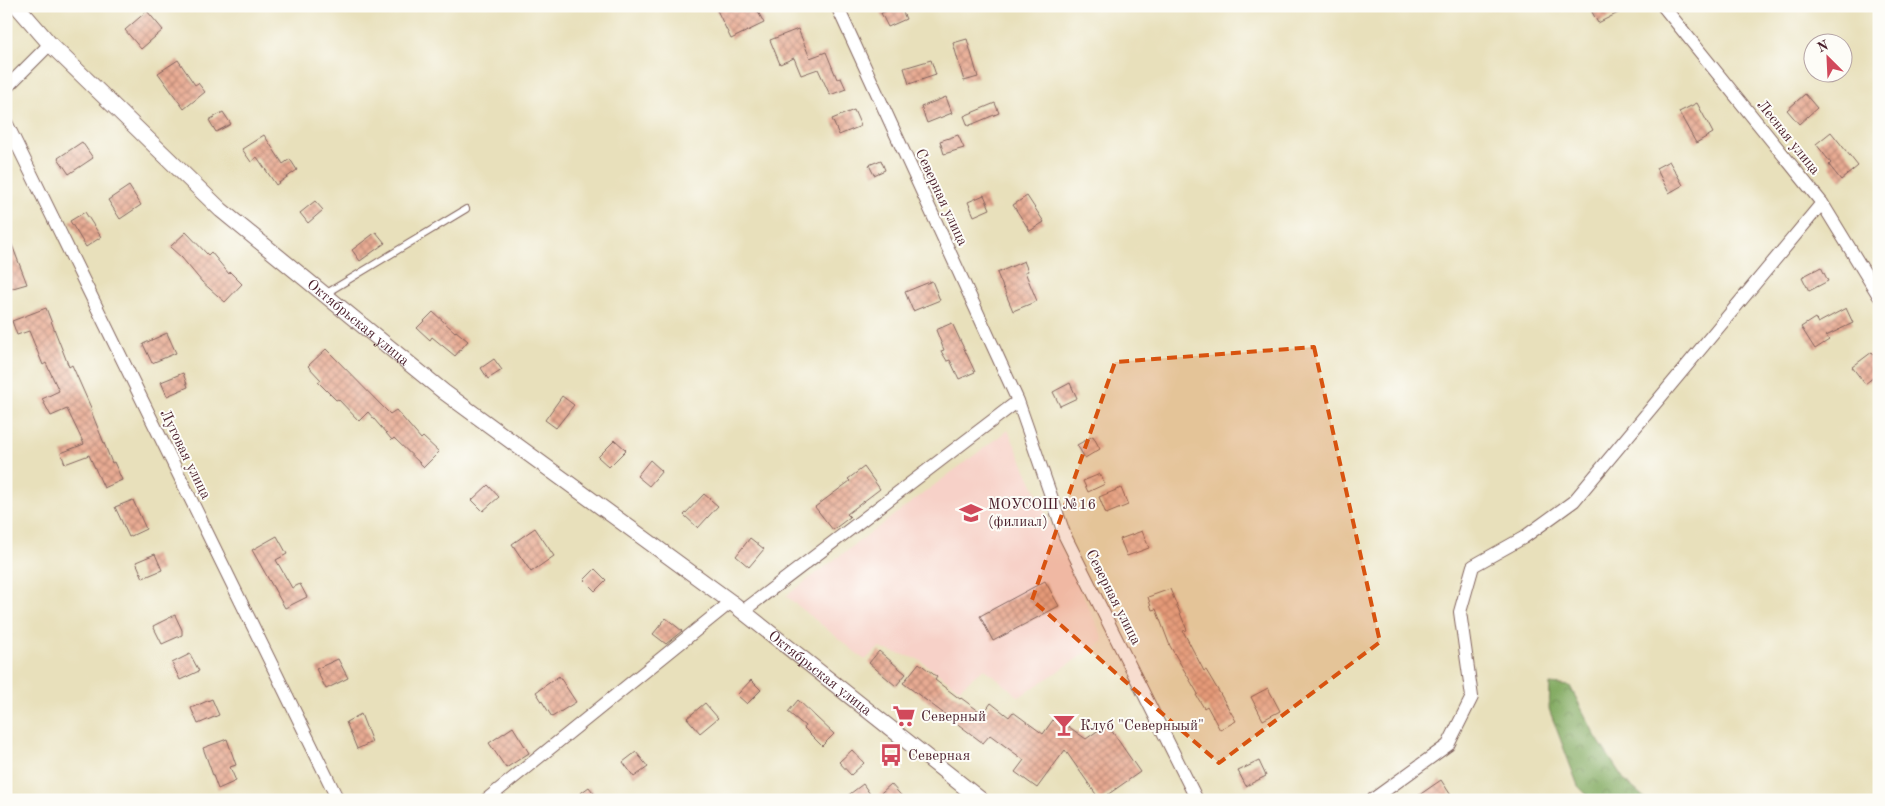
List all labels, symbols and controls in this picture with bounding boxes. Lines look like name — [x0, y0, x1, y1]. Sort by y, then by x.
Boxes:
north arrow — [1802, 32, 1852, 82]
text: N — [1815, 38, 1831, 56]
street label: Лесная улица — [1753, 98, 1823, 179]
street label: Северная улица — [912, 147, 970, 249]
street label: Октябрьская улица — [303, 277, 412, 370]
street label: Луговая улица — [156, 407, 213, 502]
place label: МОУСОШ №16 (филиал) — [988, 498, 1096, 530]
school or university icon: МОУСОШ №16 (филиал) — [958, 500, 984, 526]
street label: Северная улица — [1082, 548, 1143, 648]
street label: Октябрьская улица — [765, 629, 874, 720]
supermarket icon: Северный — [891, 703, 917, 729]
place label: Северный — [921, 710, 986, 725]
bar icon: Клуб "Северныый" — [1051, 712, 1077, 738]
place label: Клуб "Северныый" — [1080, 719, 1204, 734]
bus stop icon: Северная — [878, 742, 904, 768]
place label: Северная — [908, 749, 970, 764]

